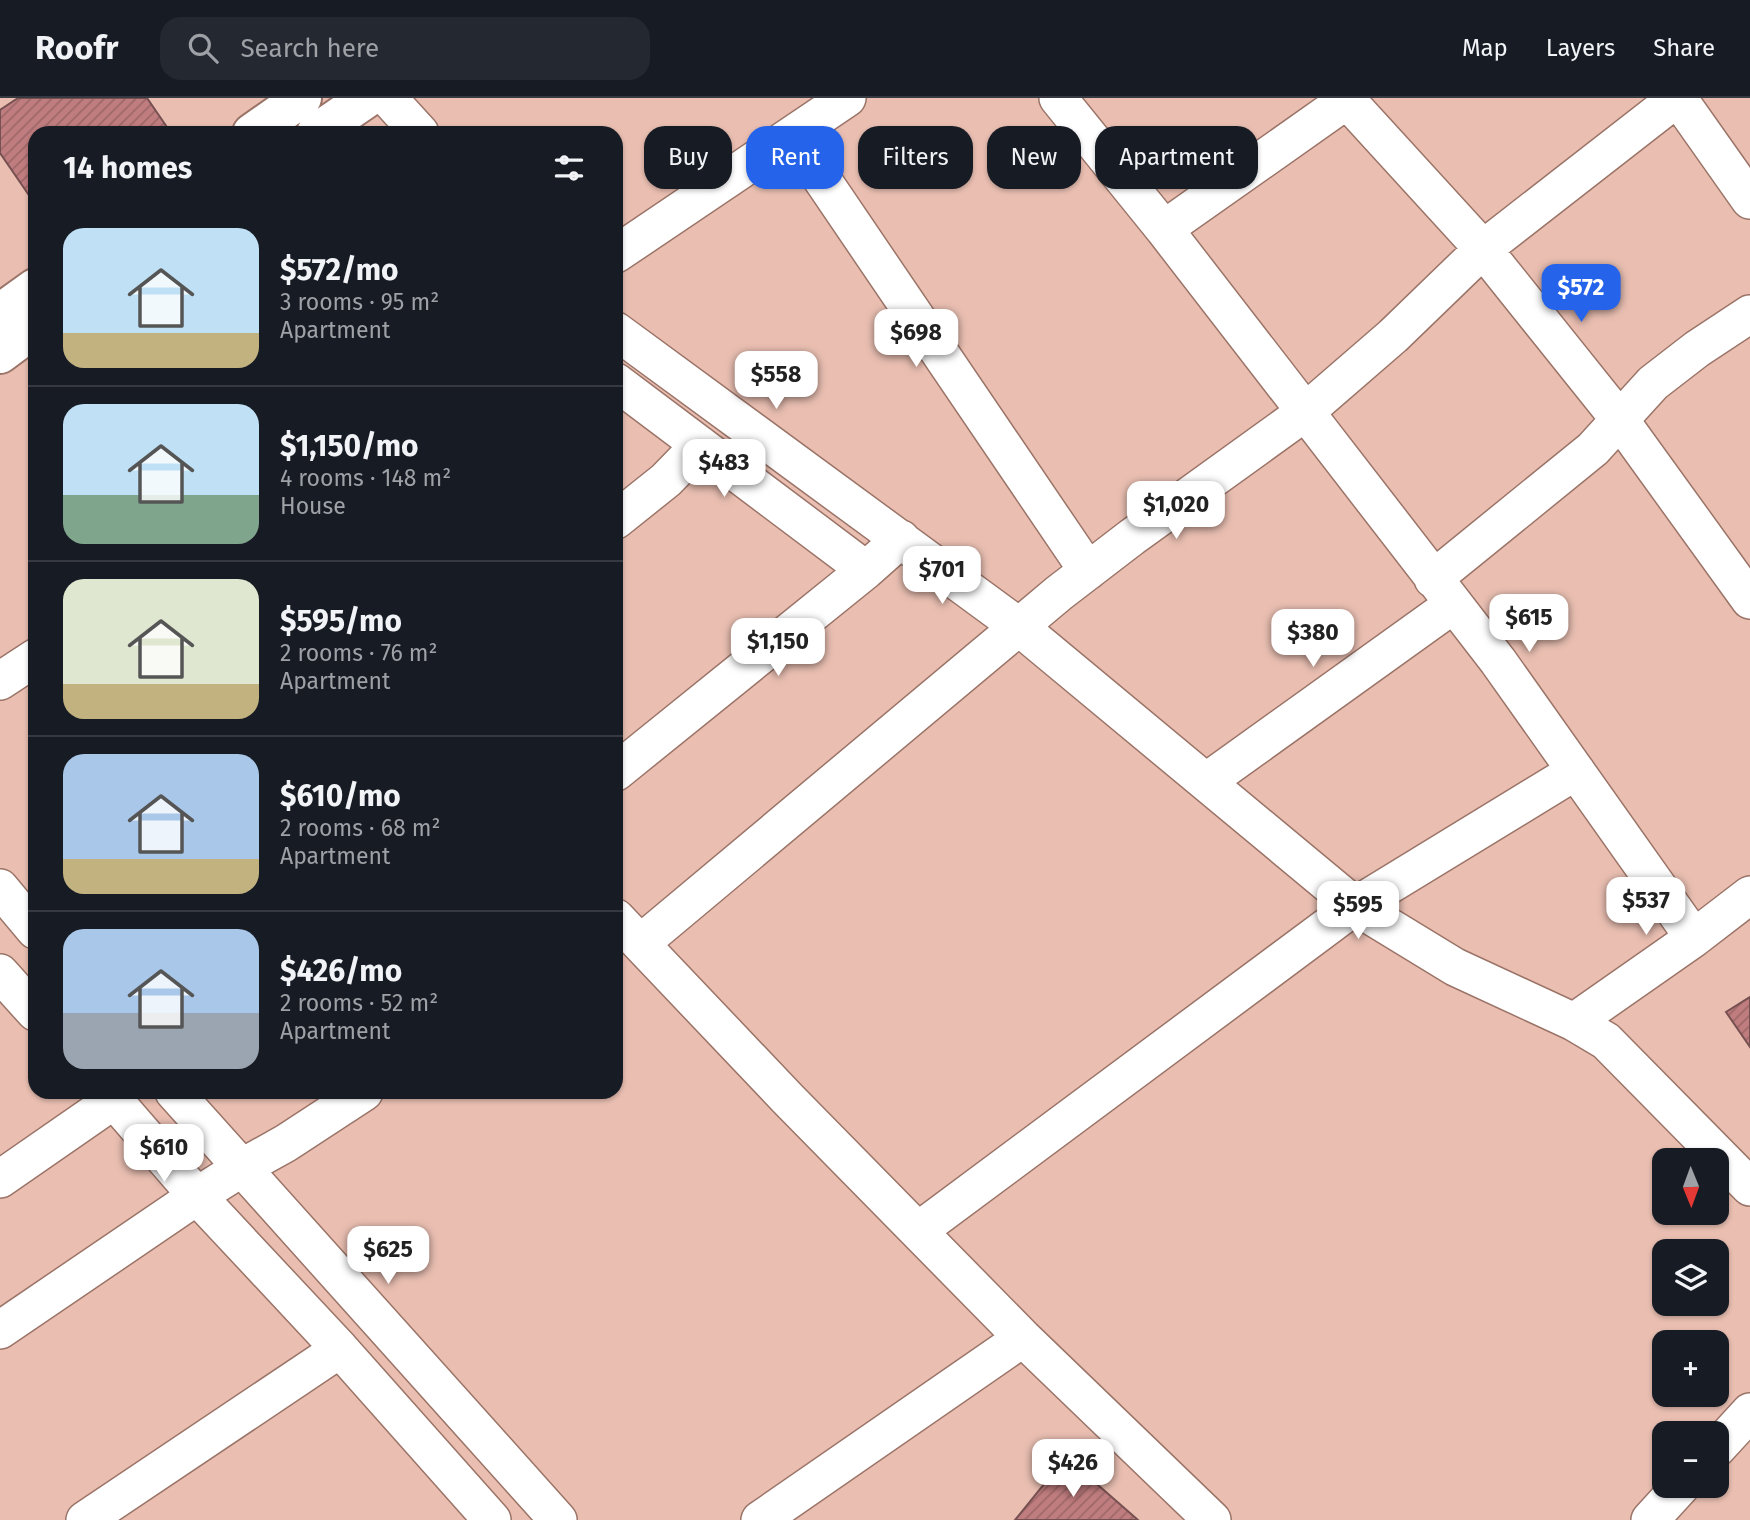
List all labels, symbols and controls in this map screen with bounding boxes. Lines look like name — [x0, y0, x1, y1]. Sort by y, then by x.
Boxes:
search box — [160, 17, 650, 80]
text: Roofr — [35, 28, 118, 68]
icon: search — [184, 29, 222, 67]
text: Search here — [240, 33, 379, 64]
text: Map — [1462, 34, 1508, 62]
text: Layers — [1546, 34, 1615, 62]
text: Share — [1653, 34, 1715, 62]
chip: Buy — [644, 126, 732, 189]
chip: Rent — [746, 126, 844, 189]
chip: Filters — [858, 126, 973, 189]
chip: New — [987, 126, 1081, 189]
chip: Apartment — [1095, 126, 1258, 189]
icon: filters — [550, 149, 588, 187]
text: 14 homes — [63, 150, 192, 186]
text: $572/mo — [280, 252, 399, 288]
icon: home — [119, 256, 203, 340]
pin: $572 — [1540, 264, 1622, 324]
text: $572 — [1558, 273, 1604, 301]
text: 3 rooms · 95 m² — [280, 288, 439, 316]
pin: $698 — [875, 310, 957, 369]
text: Apartment — [280, 316, 390, 344]
text: $698 — [890, 318, 942, 346]
pin: $558 — [735, 352, 817, 411]
text: $558 — [751, 360, 801, 388]
text: $1,150/mo — [280, 428, 419, 464]
icon: home — [119, 432, 203, 516]
pin: $483 — [683, 440, 765, 499]
text: $483 — [699, 448, 749, 476]
text: 4 rooms · 148 m² — [280, 464, 451, 492]
pin: $1,020 — [1119, 482, 1233, 541]
text: $1,020 — [1143, 490, 1209, 518]
text: House — [280, 492, 346, 520]
pin: $701 — [901, 546, 983, 606]
text: $701 — [919, 555, 965, 583]
pin: $615 — [1488, 594, 1570, 654]
text: $595/mo — [280, 603, 402, 639]
text: $615 — [1505, 603, 1553, 631]
icon: home — [119, 607, 203, 691]
pin: $380 — [1272, 610, 1354, 669]
pin: $1,150 — [721, 618, 835, 678]
text: $380 — [1287, 618, 1339, 646]
text: $1,150 — [747, 627, 809, 655]
text: 2 rooms · 76 m² — [280, 639, 438, 667]
text: Apartment — [280, 667, 390, 695]
text: $610/mo — [280, 778, 401, 814]
icon: home — [119, 782, 203, 866]
text: 2 rooms · 68 m² — [280, 814, 441, 842]
text: Apartment — [280, 842, 390, 870]
pin: $537 — [1605, 878, 1687, 937]
pin: $595 — [1317, 882, 1399, 941]
text: $537 — [1622, 886, 1670, 914]
text: $595 — [1333, 890, 1383, 918]
text: $426/mo — [280, 953, 402, 989]
icon: home — [119, 957, 203, 1041]
text: 2 rooms · 52 m² — [280, 989, 438, 1017]
text: Apartment — [280, 1017, 390, 1045]
pin: $610 — [123, 1124, 205, 1184]
text: $610 — [140, 1133, 188, 1161]
north arrow — [1652, 1148, 1729, 1225]
map controls — [1652, 1148, 1729, 1498]
pin: $625 — [347, 1226, 429, 1286]
text: $625 — [363, 1235, 413, 1263]
button: layers — [1652, 1239, 1729, 1316]
button: + — [1652, 1330, 1729, 1407]
button: − — [1652, 1421, 1729, 1498]
pin: $426 — [1032, 1440, 1114, 1499]
text: $426 — [1048, 1448, 1098, 1476]

